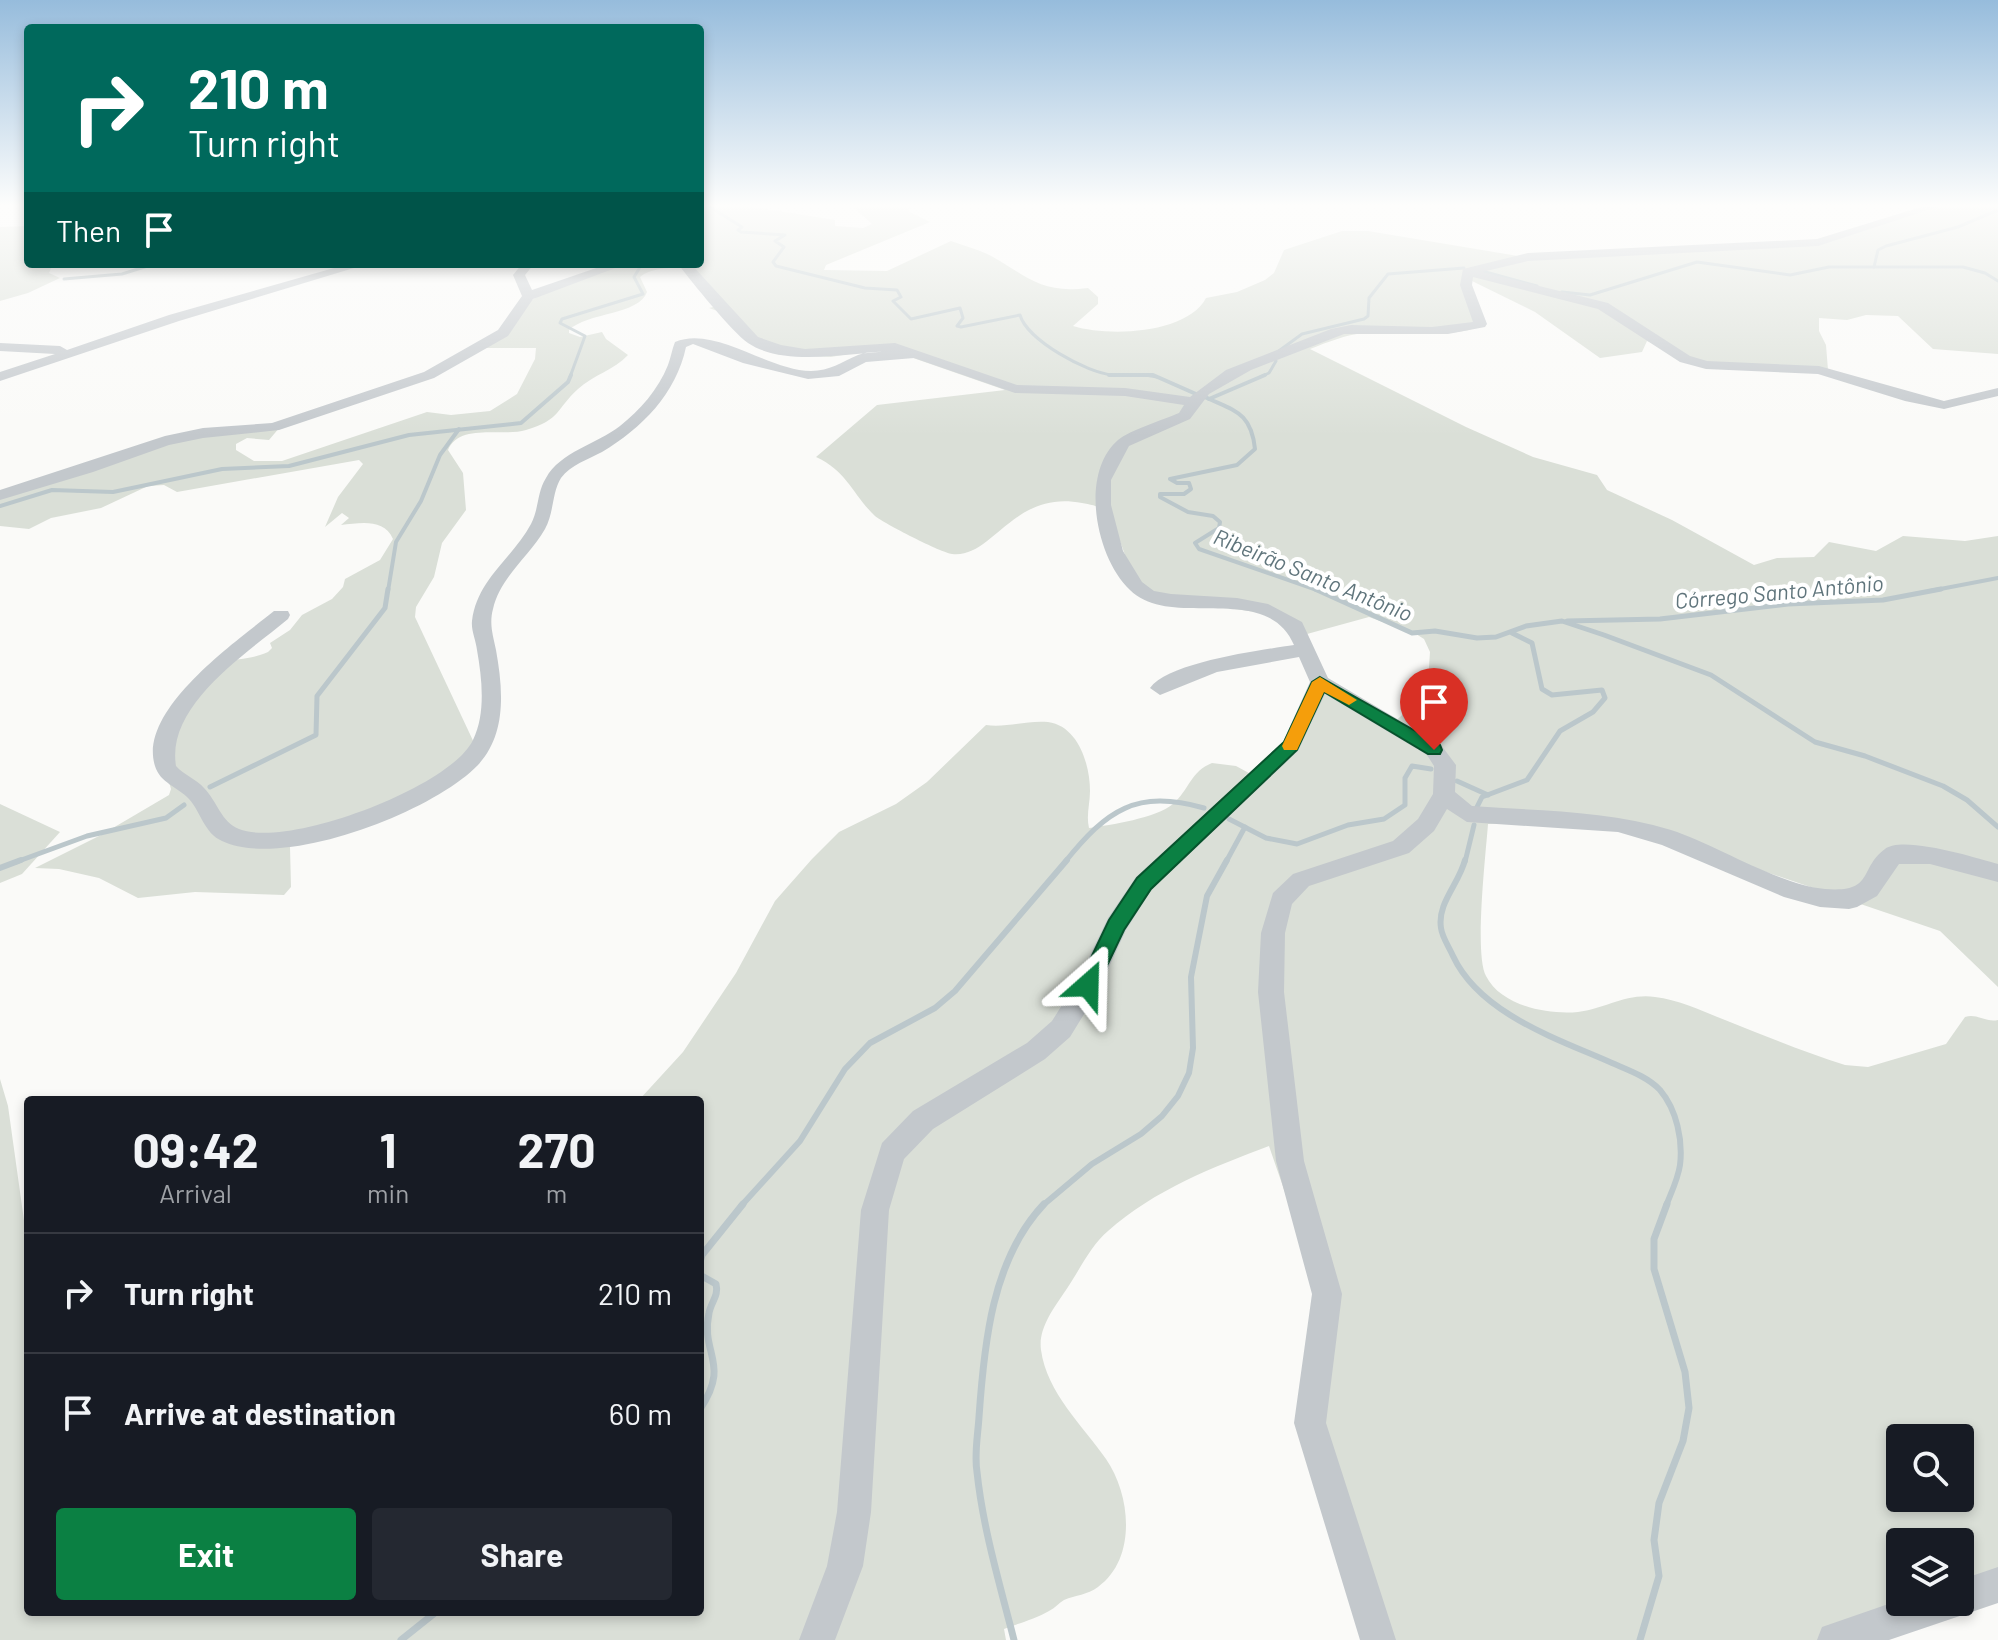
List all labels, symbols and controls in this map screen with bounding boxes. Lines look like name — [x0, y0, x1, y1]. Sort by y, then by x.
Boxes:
text: 210 m — [188, 53, 329, 120]
icon: right — [56, 56, 160, 160]
text: Turn right — [188, 121, 340, 164]
icon: arrive — [137, 208, 181, 252]
text: Then — [56, 212, 121, 248]
water label: Ribeirão Santo Antônio — [1210, 522, 1417, 626]
water label: Córrego Santo Antônio — [1673, 569, 1884, 613]
pin — [1400, 668, 1468, 750]
icon: arrive — [1412, 680, 1456, 724]
position arrow — [1046, 943, 1130, 1027]
text: 09:42 — [132, 1120, 259, 1178]
text: 1 — [380, 1120, 397, 1178]
text: 270 — [518, 1120, 596, 1178]
text: Arrival — [159, 1177, 232, 1208]
text: min — [367, 1177, 409, 1208]
text: m — [546, 1177, 567, 1208]
icon: right — [56, 1271, 100, 1315]
text: Turn right — [124, 1275, 254, 1311]
text: 210 m — [598, 1275, 672, 1311]
icon: arrive — [56, 1391, 100, 1435]
text: Arrive at destination — [124, 1395, 396, 1431]
text: 60 m — [609, 1395, 672, 1431]
map controls — [1886, 1424, 1974, 1616]
button: search — [1886, 1424, 1974, 1512]
button: Exit — [56, 1508, 356, 1600]
button: Share — [372, 1508, 672, 1600]
button: layers — [1886, 1528, 1974, 1616]

